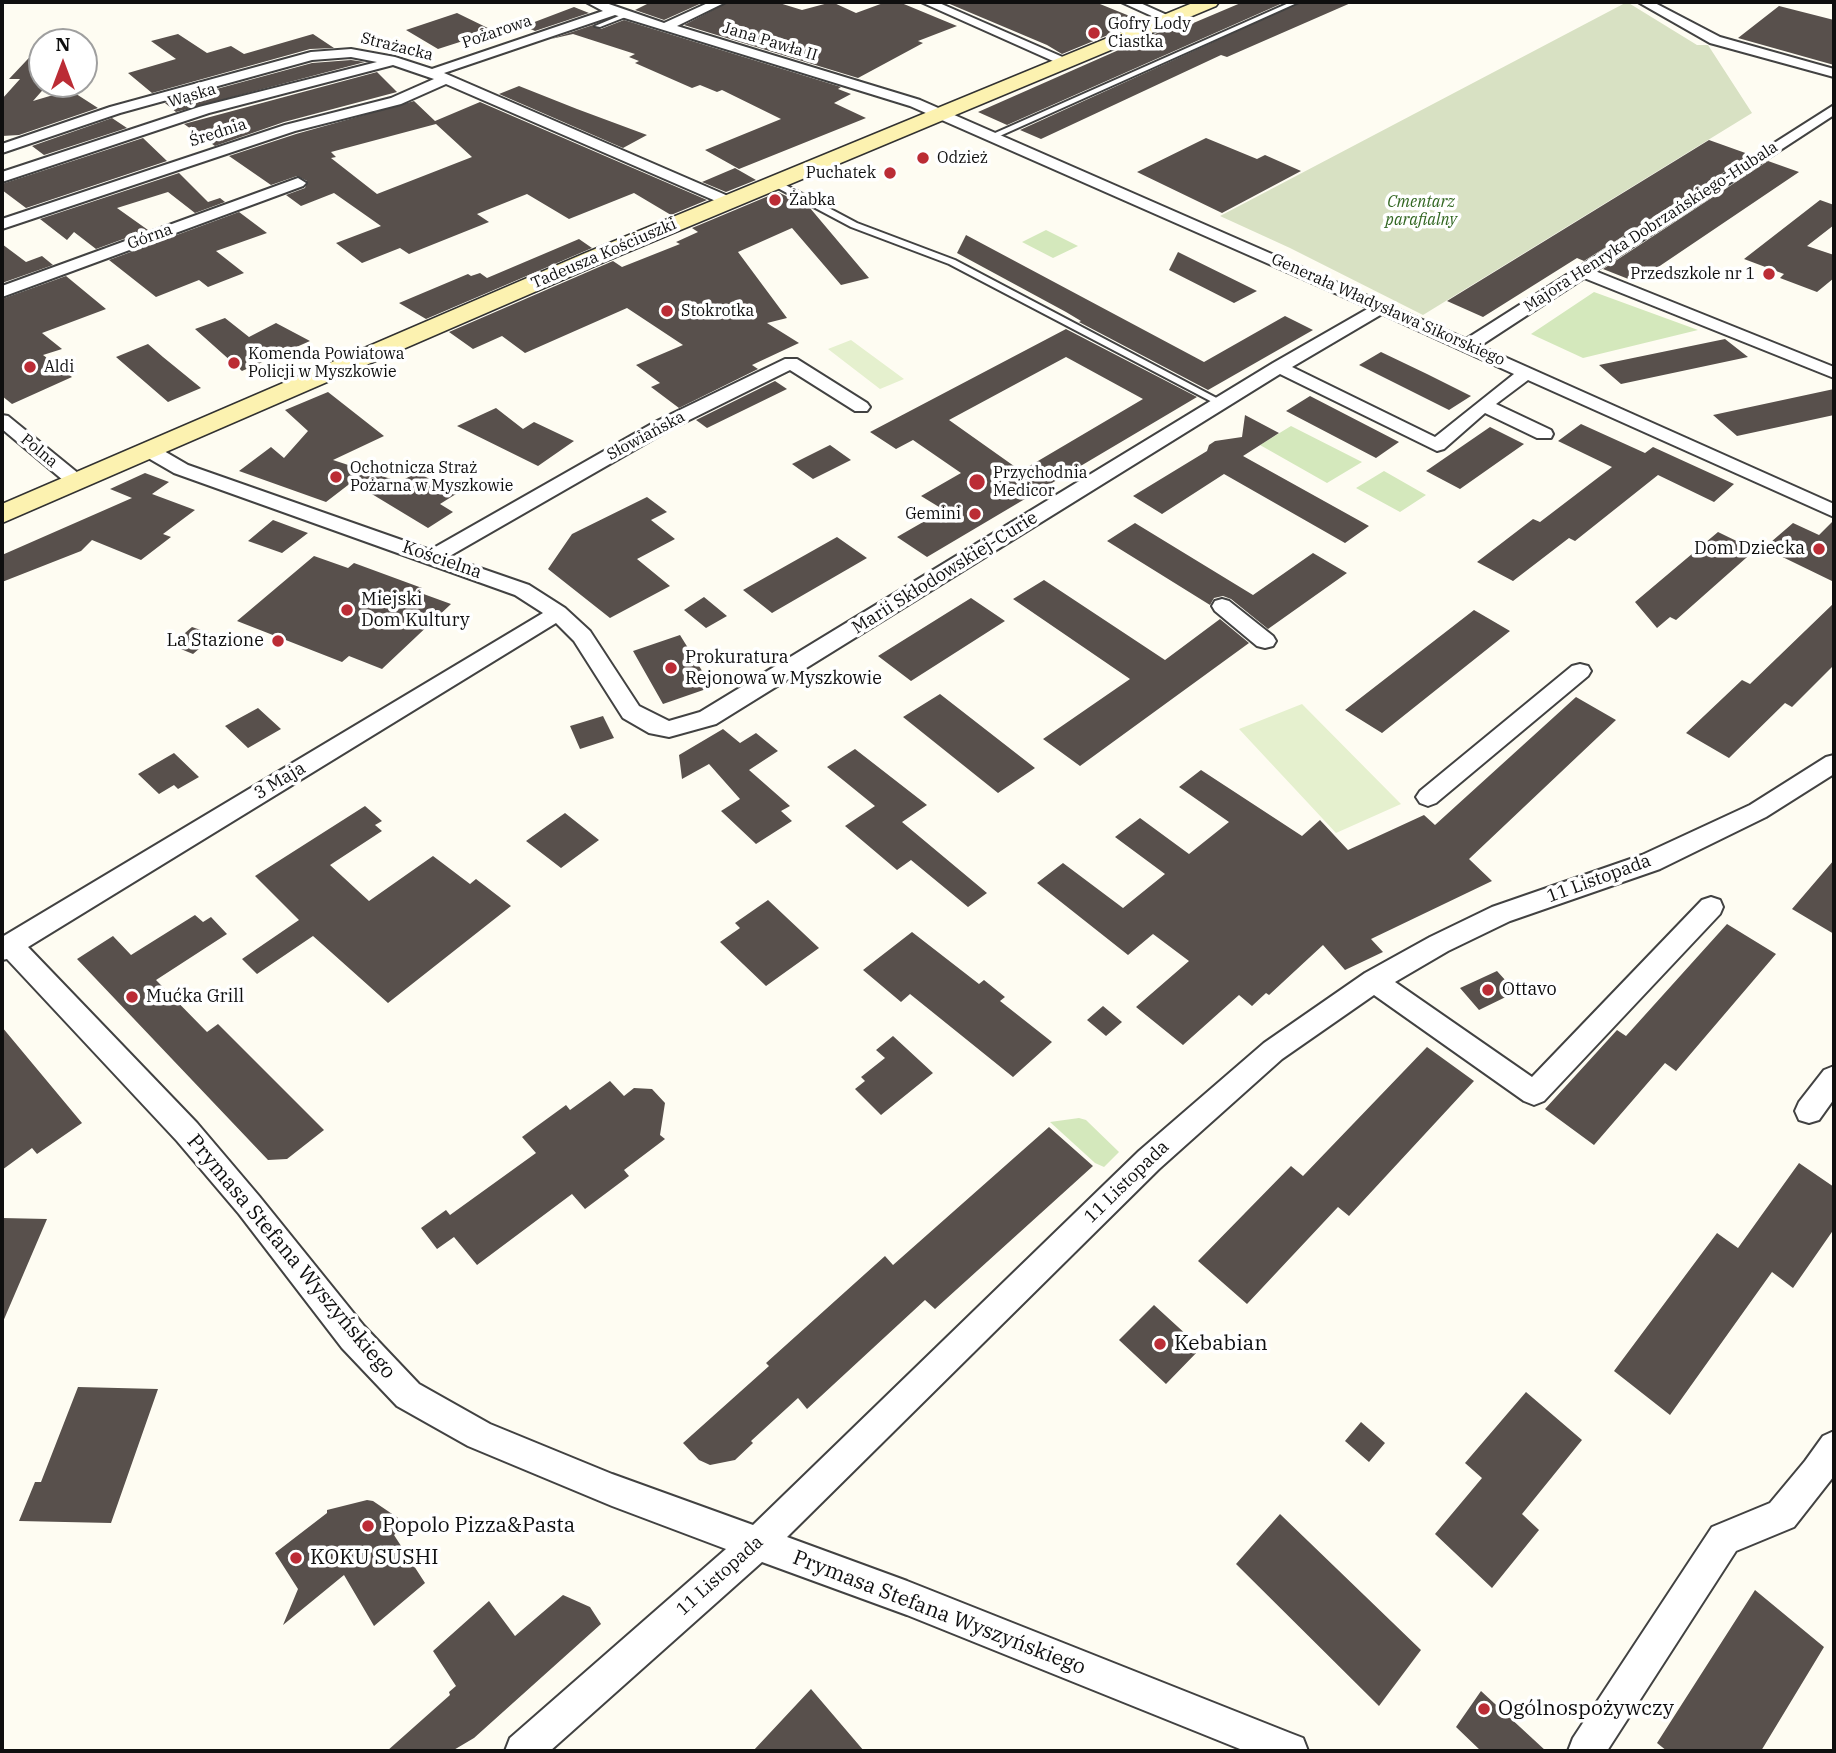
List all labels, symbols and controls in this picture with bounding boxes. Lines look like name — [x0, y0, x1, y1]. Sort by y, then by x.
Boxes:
street label: Pożarowa — [460, 11, 534, 53]
place label: Gofry Lody Ciastka — [1108, 14, 1191, 52]
street label: Jana Pawła II — [720, 19, 820, 65]
marker: Gofry Lody Ciastka — [1086, 25, 1102, 41]
north arrow — [28, 28, 98, 98]
street label: Strażacka — [359, 29, 435, 65]
text: N — [55, 32, 71, 56]
street label: Wąska — [166, 80, 218, 112]
street label: Średnia — [187, 115, 249, 151]
street label: Majora Henryka Dobrzańskiego-Hubala — [1520, 138, 1782, 316]
place label: Odzież — [937, 148, 988, 168]
marker: Odzież — [915, 150, 931, 166]
place label: Puchatek — [806, 163, 876, 183]
marker: Puchatek — [882, 165, 898, 181]
place label: Żabka — [789, 190, 835, 210]
marker: Żabka — [767, 192, 783, 208]
park label: Cmentarz parafialny — [1385, 192, 1457, 230]
street label: Tadeusza Kościuszki — [529, 215, 679, 293]
street label: Górna — [125, 220, 175, 254]
street label: Generała Władysława Sikorskiego — [1268, 250, 1508, 370]
place label: Przedszkole nr 1 — [1630, 264, 1755, 284]
marker: Przedszkole nr 1 — [1761, 266, 1777, 282]
place label: Stokrotka — [681, 301, 754, 321]
marker: Stokrotka — [659, 303, 675, 319]
place label: Komenda Powiatowa Policji w Myszkowie — [248, 344, 404, 382]
marker: Komenda Powiatowa Policji w Myszkowie — [226, 355, 242, 371]
place label: Aldi — [44, 357, 74, 377]
marker: Aldi — [22, 359, 38, 375]
street label: Słowiańska — [604, 407, 688, 465]
street label: Polna — [17, 430, 61, 472]
place label: Ochotnicza Straż Pożarna w Myszkowie — [350, 458, 513, 496]
place label: Przychodnia Medicor — [993, 463, 1088, 501]
marker: Ochotnicza Straż Pożarna w Myszkowie — [328, 469, 344, 485]
marker: Przychodnia Medicor — [967, 472, 987, 492]
place label: Gemini — [905, 504, 961, 524]
marker: Gemini — [967, 506, 983, 522]
street label: Marii Skłodowskiej-Curie — [848, 507, 1042, 639]
street label: Kościelna — [399, 536, 485, 584]
place label: Dom Dziecka — [1694, 538, 1805, 560]
marker: Dom Dziecka — [1811, 541, 1827, 557]
place label: Miejski Dom Kultury — [361, 589, 470, 632]
marker: Miejski Dom Kultury — [339, 602, 355, 618]
place label: La Stazione — [166, 630, 264, 652]
marker: La Stazione — [270, 633, 286, 649]
place label: Prokuratura Rejonowa w Myszkowie — [685, 647, 882, 690]
marker: Prokuratura Rejonowa w Myszkowie — [663, 660, 679, 676]
street label: 3 Maja — [251, 757, 309, 805]
street label: 11 Listopada — [1544, 850, 1654, 908]
place label: Ottavo — [1502, 979, 1557, 1001]
marker: Ottavo — [1480, 982, 1496, 998]
place label: Mućka Grill — [146, 986, 244, 1008]
marker: Mućka Grill — [124, 989, 140, 1005]
street label: Prymasa Stefana Wyszyńskiego — [181, 1130, 401, 1384]
street label: 11 Listopada — [1080, 1136, 1174, 1228]
place label: Kebabian — [1174, 1331, 1268, 1357]
marker: Kebabian — [1152, 1336, 1168, 1352]
place label: Popolo Pizza&Pasta — [382, 1513, 575, 1539]
marker: Popolo Pizza&Pasta — [360, 1518, 376, 1534]
street label: 11 Listopada — [672, 1531, 768, 1621]
place label: KOKU SUSHI — [310, 1545, 438, 1571]
street label: Prymasa Stefana Wyszyńskiego — [789, 1545, 1089, 1681]
marker: KOKU SUSHI — [288, 1550, 304, 1566]
place label: Ogólnospożywczy — [1498, 1696, 1674, 1722]
marker: Ogólnospożywczy — [1476, 1701, 1492, 1717]

